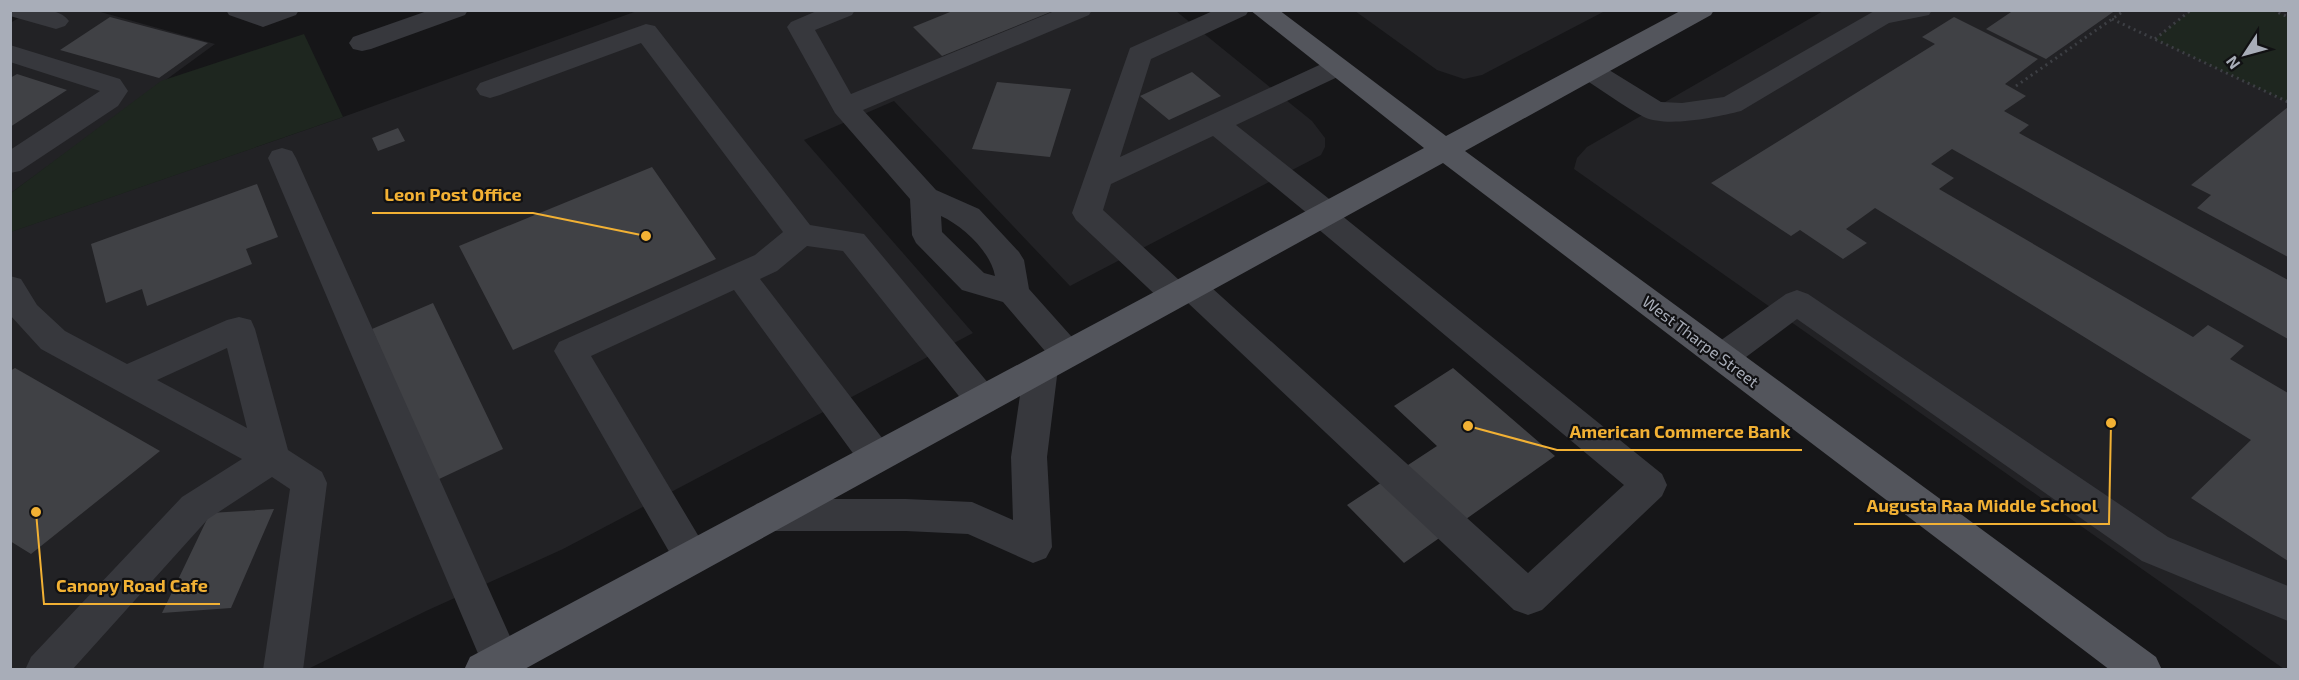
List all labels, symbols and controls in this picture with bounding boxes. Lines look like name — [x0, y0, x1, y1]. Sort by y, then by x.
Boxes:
north arrow — [2215, 24, 2275, 84]
text: N — [2221, 53, 2244, 73]
callout: Leon Post Office — [372, 177, 533, 213]
text: Leon Post Office — [384, 183, 522, 205]
street label: West Tharpe Street — [1639, 291, 1763, 391]
callout: American Commerce Bank — [1557, 414, 1802, 450]
text: American Commerce Bank — [1570, 420, 1790, 442]
callout: Augusta Raa Middle School — [1854, 488, 2109, 524]
text: Augusta Raa Middle School — [1866, 494, 2098, 516]
callout: Canopy Road Cafe — [44, 568, 220, 604]
text: Canopy Road Cafe — [56, 574, 208, 596]

